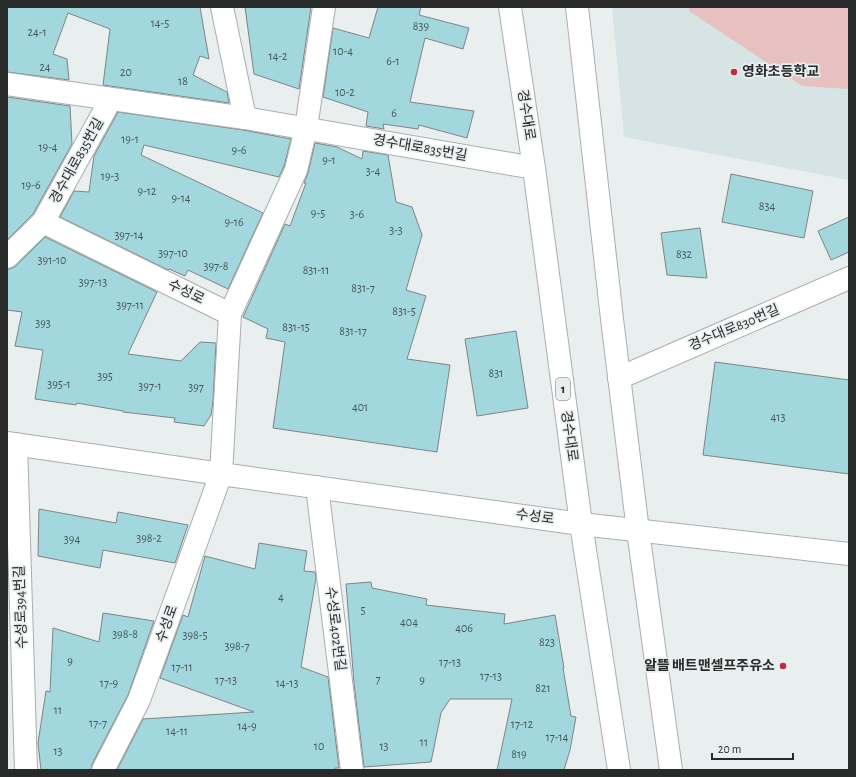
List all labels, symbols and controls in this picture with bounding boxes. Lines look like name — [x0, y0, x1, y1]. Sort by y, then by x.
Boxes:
house number: 14-5 — [151, 17, 169, 29]
house number: 839 — [413, 20, 429, 32]
house number: 24-1 — [27, 26, 47, 38]
house number: 10-4 — [333, 45, 353, 57]
house number: 14-2 — [268, 50, 288, 62]
house number: 6-1 — [386, 55, 400, 67]
house number: 24 — [39, 61, 51, 73]
place label: 영화초등학교 — [742, 63, 819, 79]
house number: 20 — [120, 66, 132, 78]
marker: 영화초등학교 — [729, 67, 739, 77]
house number: 18 — [178, 75, 188, 87]
house number: 10-2 — [335, 86, 355, 98]
street label: 경수대로 — [515, 88, 538, 142]
house number: 6 — [391, 107, 397, 119]
street label: 경수대로835번길 — [47, 115, 106, 206]
street label: 경수대로835번길 — [372, 132, 468, 163]
house number: 19-1 — [121, 133, 139, 145]
house number: 19-4 — [38, 141, 58, 153]
house number: 9-6 — [232, 144, 247, 156]
house number: 9-1 — [322, 154, 336, 166]
house number: 3-4 — [366, 165, 380, 177]
house number: 19-3 — [101, 170, 119, 182]
house number: 19-6 — [21, 179, 41, 191]
house number: 9-12 — [138, 185, 157, 197]
house number: 9-14 — [171, 192, 191, 204]
house number: 834 — [759, 200, 775, 212]
house number: 9-5 — [311, 207, 325, 219]
house number: 3-6 — [350, 208, 364, 220]
house number: 9-16 — [224, 216, 244, 228]
house number: 3-3 — [389, 224, 403, 236]
house number: 397-14 — [114, 229, 144, 241]
house number: 397-10 — [158, 247, 188, 259]
house number: 832 — [676, 248, 693, 260]
house number: 391-10 — [38, 254, 66, 266]
house number: 397-8 — [204, 260, 229, 272]
house number: 831-11 — [303, 264, 329, 276]
house number: 397-13 — [79, 276, 107, 288]
street label: 수성로 — [166, 276, 207, 307]
house number: 831-7 — [351, 282, 375, 294]
house number: 397-11 — [116, 299, 144, 311]
street label: 경수대로830번길 — [686, 302, 781, 353]
house number: 831-5 — [392, 305, 416, 317]
house number: 393 — [35, 317, 51, 329]
house number: 831-15 — [282, 321, 310, 333]
house number: 831-17 — [339, 325, 367, 337]
house number: 831 — [489, 367, 503, 379]
house number: 395 — [97, 370, 113, 382]
house number: 395-1 — [47, 378, 71, 390]
road number: 1 — [556, 378, 570, 400]
house number: 397-1 — [138, 380, 162, 392]
house number: 397 — [188, 381, 204, 393]
house number: 401 — [352, 401, 368, 413]
street label: 경수대로 — [558, 409, 581, 463]
house number: 413 — [771, 411, 785, 423]
street label: 수성로 — [515, 506, 555, 527]
house number: 398-2 — [136, 532, 162, 544]
house number: 394 — [64, 533, 80, 545]
street label: 수성로394번길 — [12, 565, 29, 649]
street label: 수성로402번길 — [323, 586, 348, 672]
house number: 4 — [278, 591, 284, 603]
street label: 수성로 — [153, 603, 180, 645]
house number: 5 — [360, 604, 366, 616]
house number: 404 — [400, 616, 418, 628]
house number: 406 — [455, 622, 473, 634]
house number: 398-8 — [112, 628, 138, 640]
house number: 398-5 — [183, 629, 207, 641]
house number: 823 — [539, 636, 555, 648]
house number: 398-7 — [225, 640, 249, 652]
house number: 9 — [67, 655, 73, 667]
house number: 17-13 — [439, 656, 461, 668]
place label: 알뜰 배트맨셀프주유소 — [644, 658, 775, 673]
house number: 17-11 — [171, 661, 193, 673]
marker: 알뜰 배트맨셀프주유소 — [778, 661, 788, 671]
house number: 17-13 — [480, 670, 502, 682]
house number: 7 — [375, 673, 381, 685]
house number: 17-13 — [215, 674, 237, 686]
house number: 9 — [419, 674, 425, 686]
house number: 17-9 — [100, 677, 119, 689]
house number: 14-13 — [276, 677, 298, 689]
house number: 821 — [535, 682, 551, 694]
house number: 11 — [54, 704, 62, 716]
house number: 17-7 — [89, 717, 107, 729]
house number: 17-12 — [511, 718, 534, 730]
house number: 14-9 — [237, 720, 257, 732]
house number: 14-11 — [166, 725, 188, 737]
house number: 17-14 — [546, 731, 569, 743]
scale bar — [712, 735, 793, 761]
house number: 11 — [420, 736, 428, 748]
house number: 10 — [314, 740, 324, 752]
house number: 13 — [379, 740, 389, 752]
text: 20 m — [718, 743, 741, 755]
house number: 13 — [53, 745, 63, 757]
house number: 819 — [511, 748, 527, 760]

